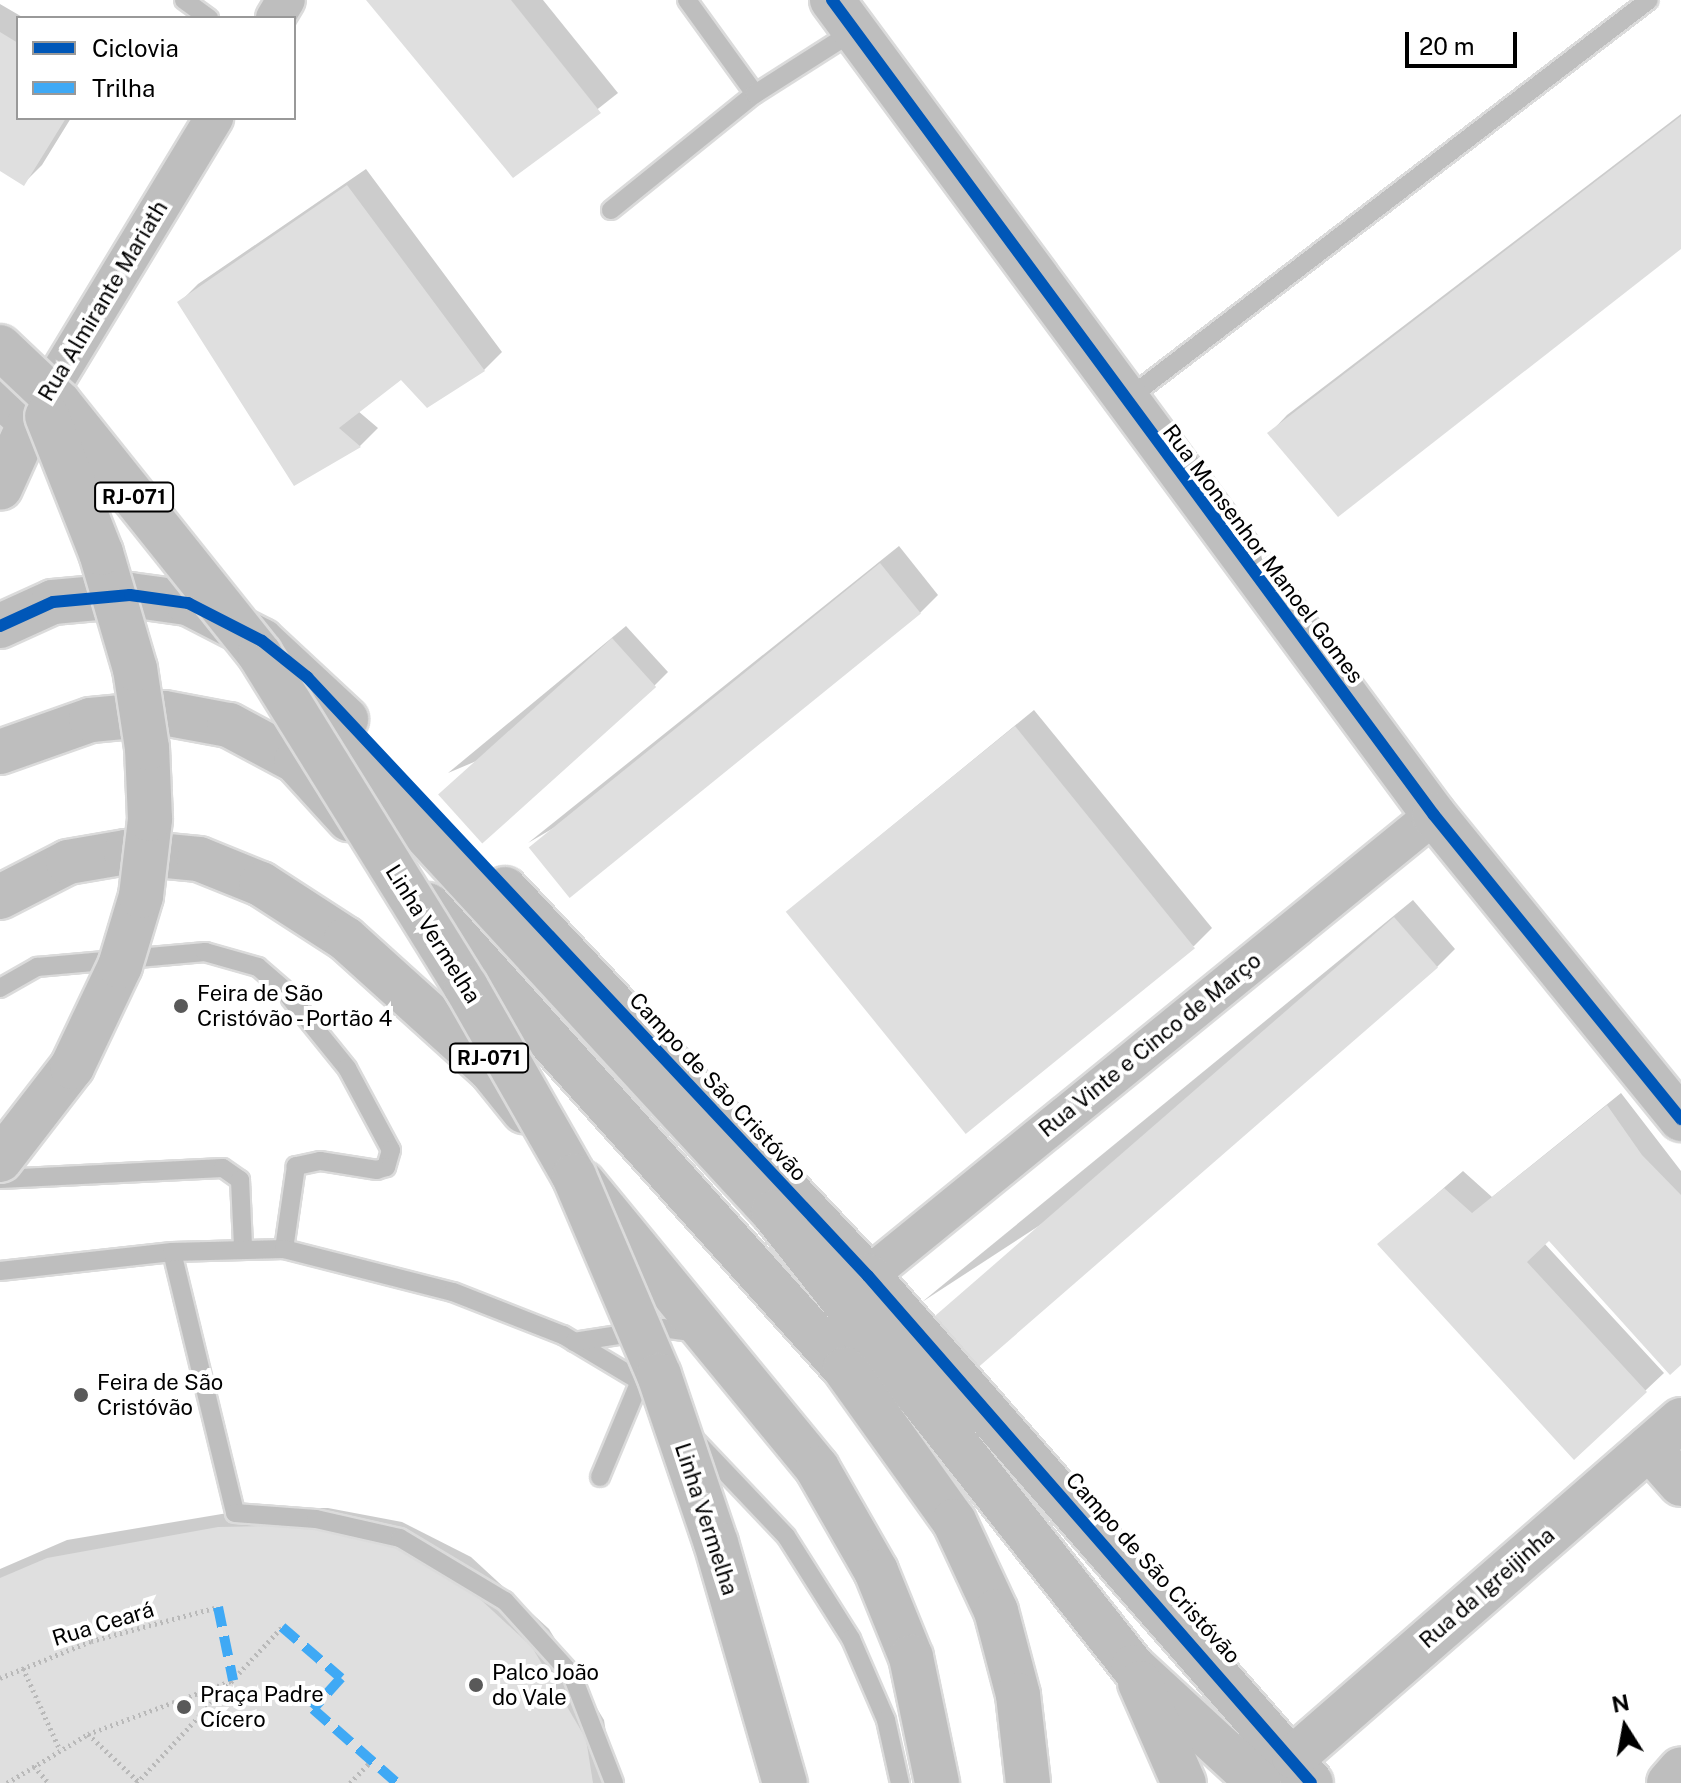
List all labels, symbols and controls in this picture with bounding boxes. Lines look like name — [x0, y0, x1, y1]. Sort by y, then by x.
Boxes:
legend — [16, 16, 296, 120]
scale bar — [1409, 16, 1521, 66]
text: 20 m — [1419, 32, 1475, 60]
text: Ciclovia — [92, 34, 179, 62]
text: Trilha — [92, 74, 155, 102]
street label: Rua Almirante Mariath — [33, 196, 173, 406]
street label: Rua Monsenhor Manoel Gomes — [1157, 419, 1369, 689]
road number: RJ-071 — [94, 481, 174, 513]
street label: Linha Vermelha — [380, 860, 486, 1008]
street label: Rua Vinte e Cinco de Março — [1033, 947, 1267, 1143]
place label: Feira de São Cristóvão - Portão 4 — [197, 980, 399, 1032]
street label: Campo de São Cristóvão — [624, 987, 812, 1187]
marker: Feira de São Cristóvão - Portão 4 — [172, 997, 190, 1015]
road number: RJ-071 — [449, 1042, 529, 1074]
place label: Feira de São Cristóvão — [97, 1369, 224, 1420]
marker: Feira de São Cristóvão — [72, 1386, 90, 1404]
street label: Linha Vermelha — [669, 1439, 743, 1599]
street label: Campo de São Cristóvão — [1060, 1467, 1246, 1669]
street label: Rua da Igreijinha — [1414, 1522, 1560, 1654]
street label: Rua Ceará — [49, 1596, 157, 1652]
place label: Palco João do Vale — [492, 1659, 599, 1710]
marker: Palco João do Vale — [467, 1676, 485, 1694]
place label: Praça Padre Cícero — [200, 1681, 324, 1732]
north arrow — [1585, 1687, 1665, 1767]
text: N — [1609, 1689, 1631, 1718]
marker: Praça Padre Cícero — [175, 1698, 193, 1716]

